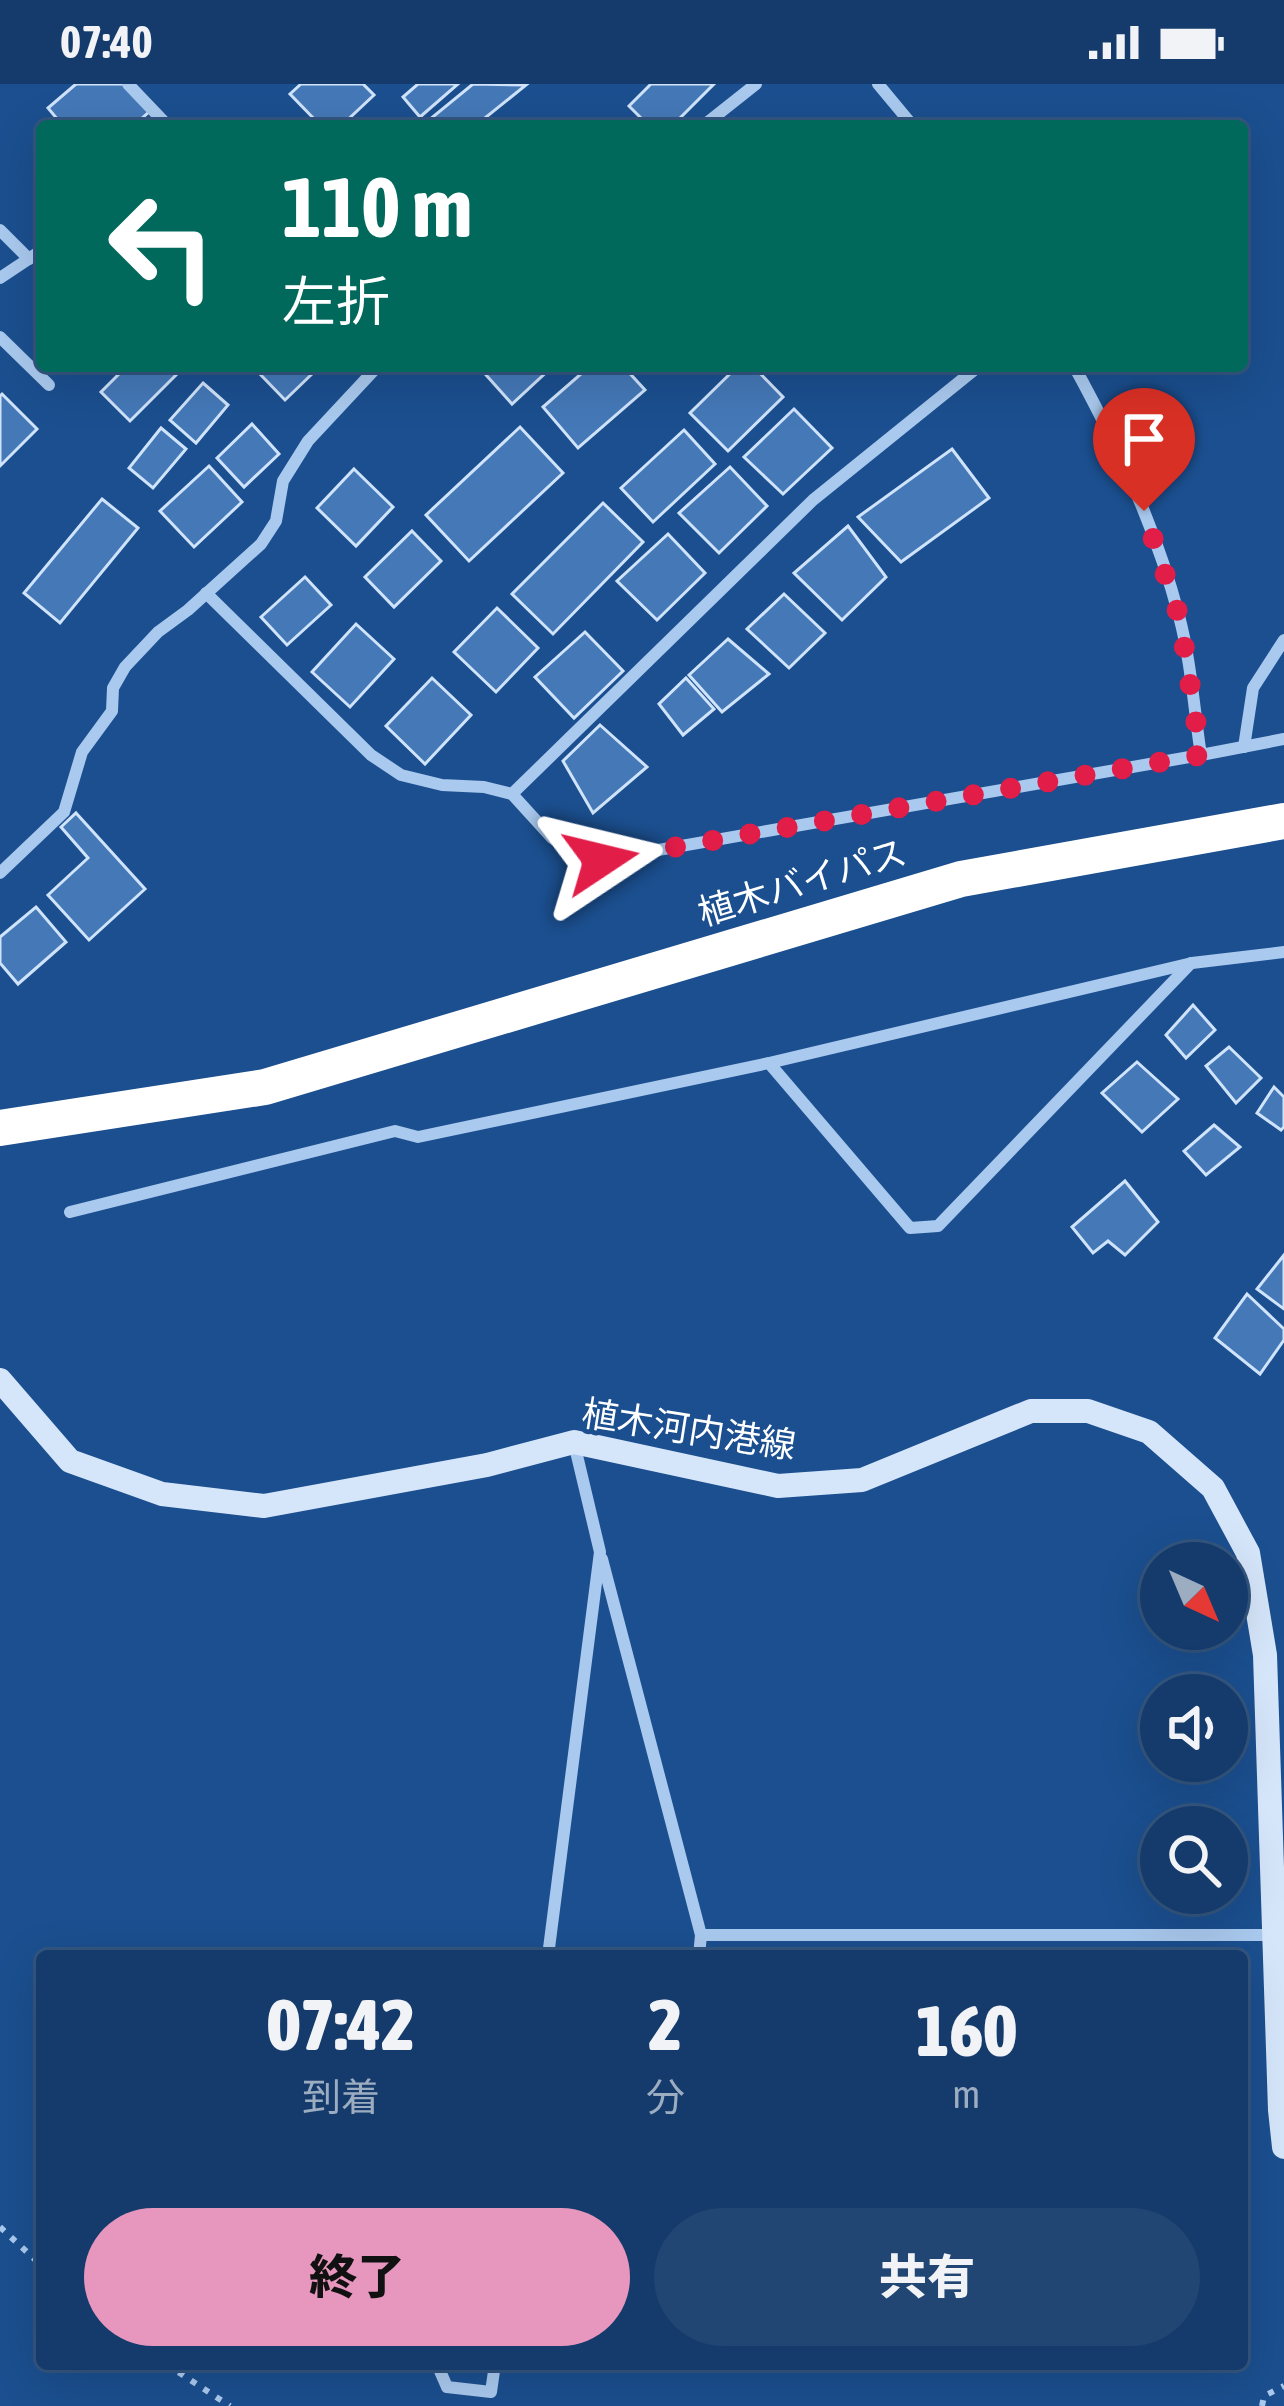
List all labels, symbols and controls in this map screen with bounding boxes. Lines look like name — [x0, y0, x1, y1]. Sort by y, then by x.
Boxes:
text: 07:40 — [60, 16, 153, 68]
text: 110 m — [282, 159, 472, 255]
icon: left — [84, 168, 240, 324]
text: 左折 — [282, 271, 390, 332]
pin — [1093, 388, 1195, 511]
icon: arrive — [1111, 406, 1177, 472]
position arrow — [538, 797, 664, 923]
street label: 植木バイパス — [693, 830, 911, 934]
street label: 植木河内港線 — [579, 1391, 799, 1467]
north arrow — [1140, 1542, 1248, 1650]
map controls — [1140, 1542, 1248, 1914]
button: sound — [1140, 1674, 1248, 1782]
button: search — [1140, 1806, 1248, 1914]
text: 07:42 — [267, 1983, 415, 2065]
text: 2 — [648, 1983, 682, 2065]
text: 160 — [916, 1989, 1017, 2071]
text: m — [952, 2072, 980, 2116]
text: 到着 — [302, 2075, 380, 2119]
text: 分 — [646, 2075, 685, 2119]
button: 終了 — [84, 2208, 630, 2346]
button: 共有 — [654, 2208, 1200, 2346]

